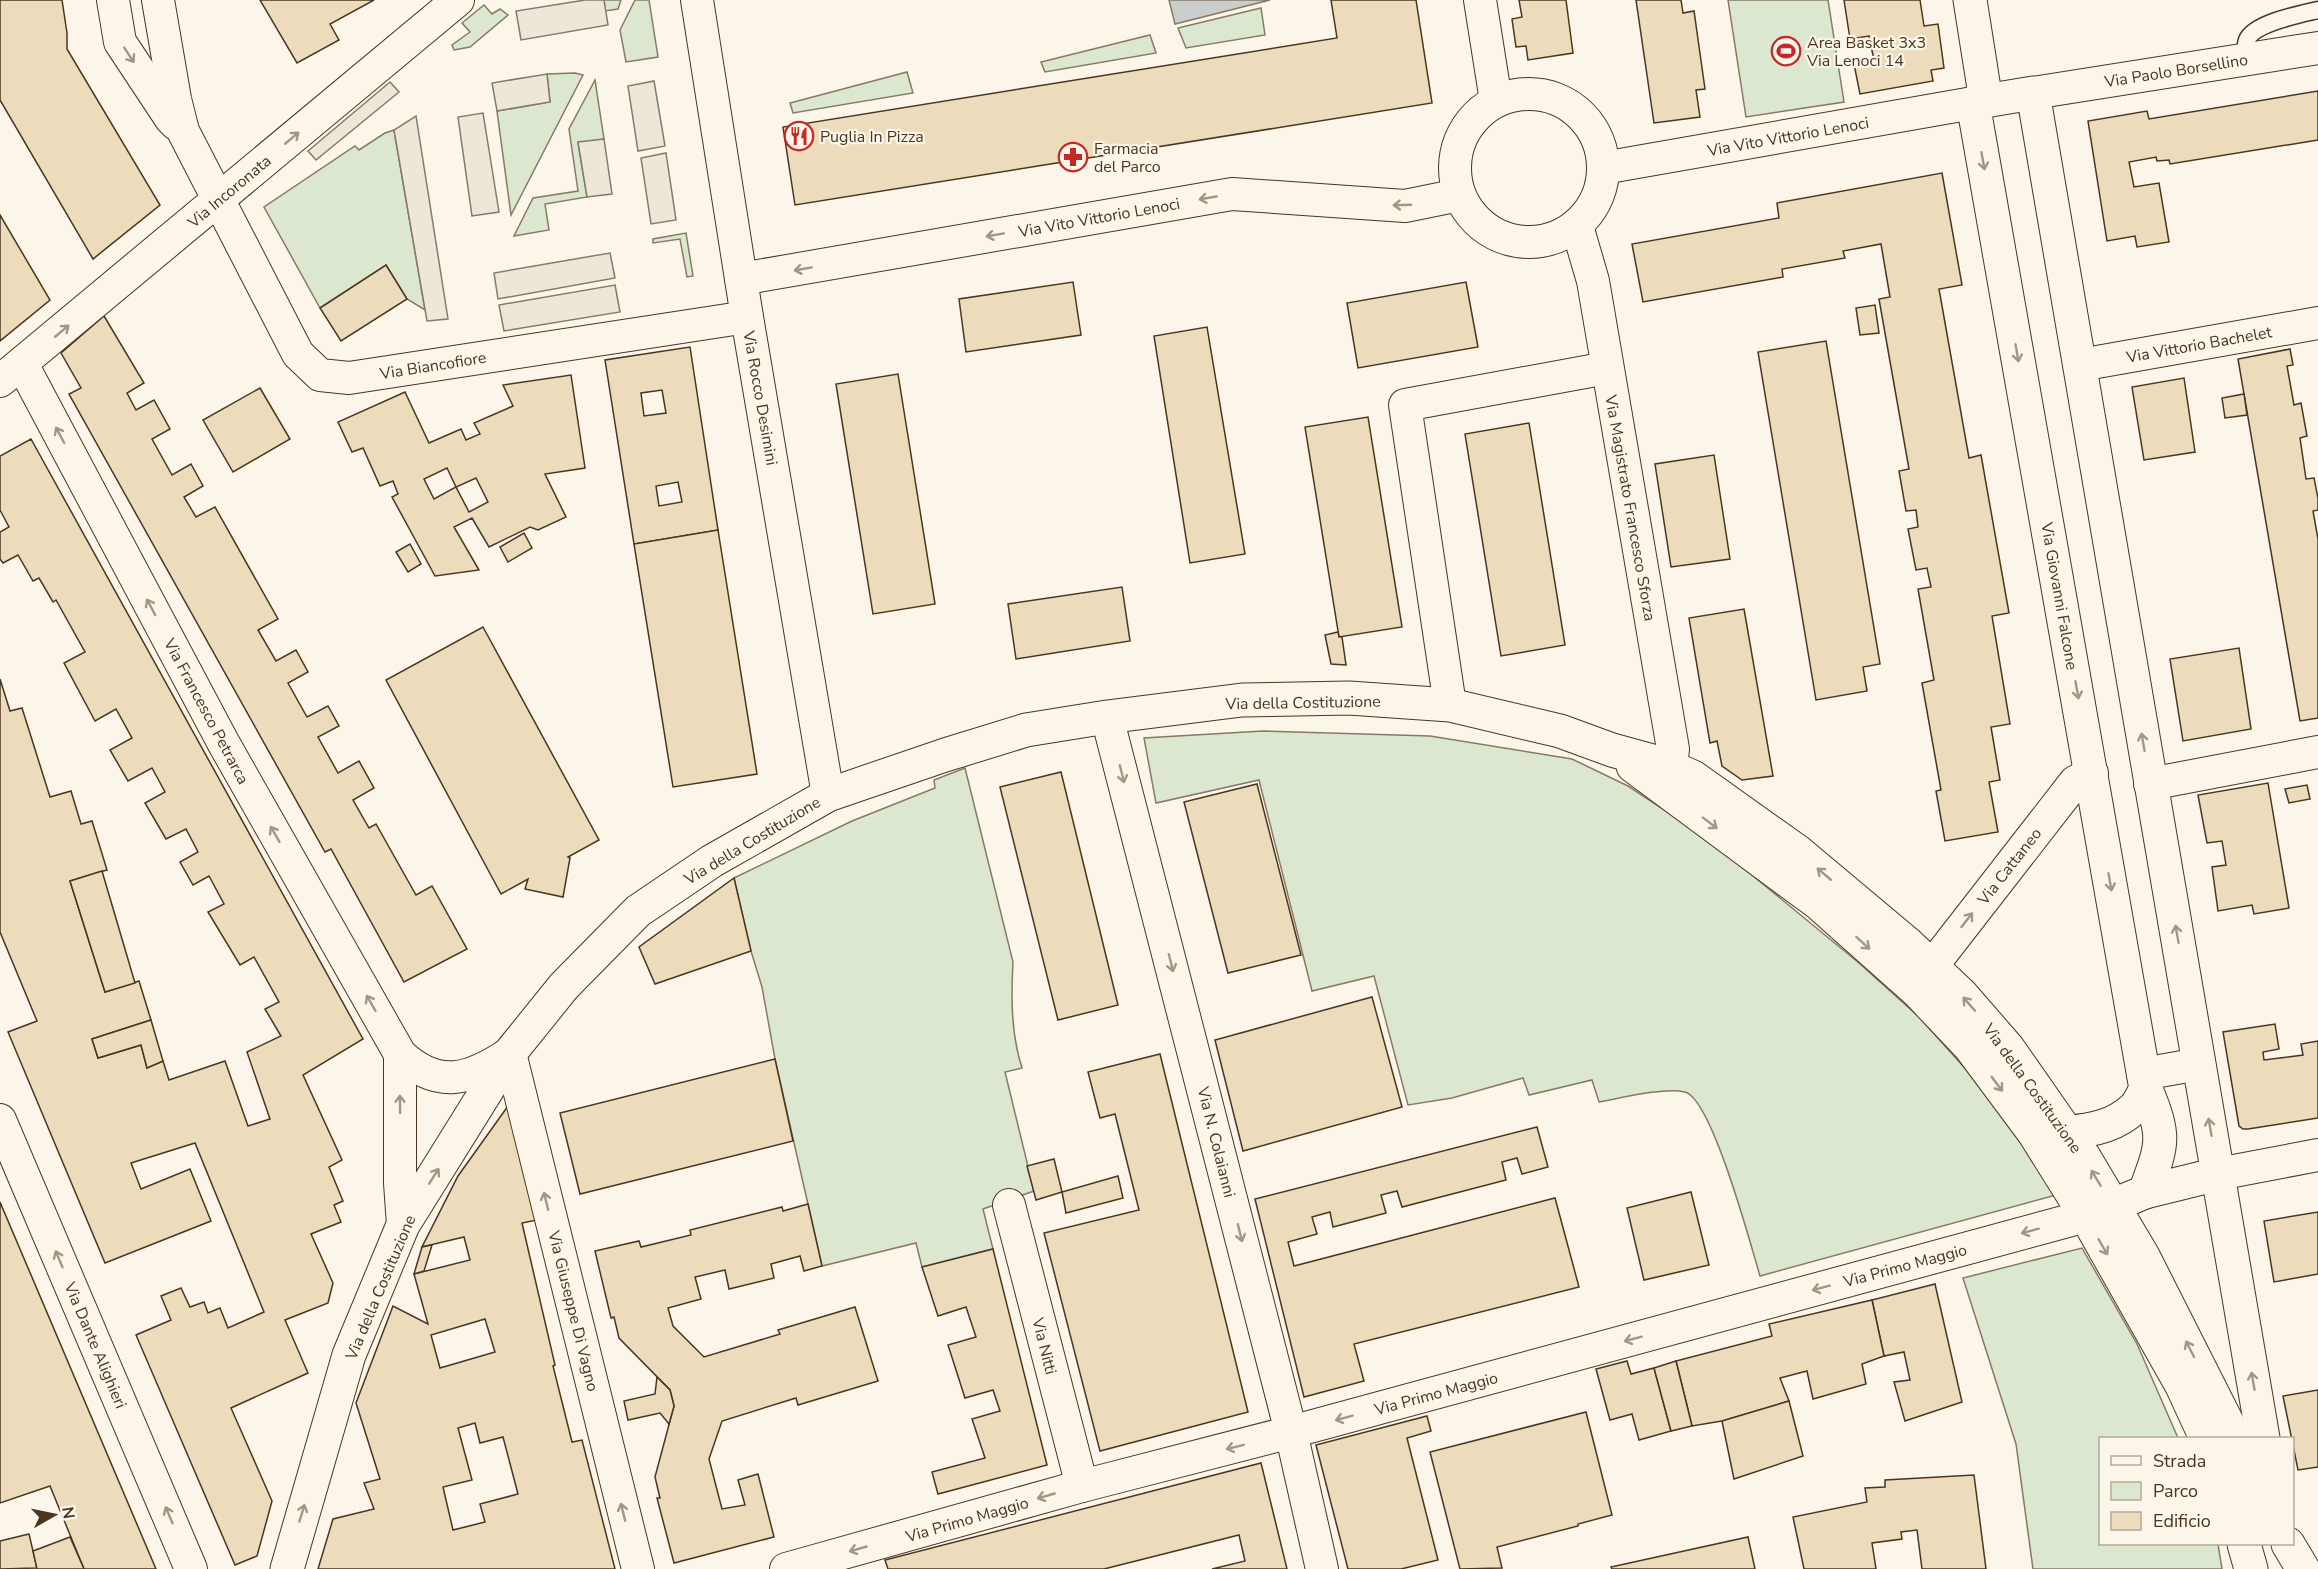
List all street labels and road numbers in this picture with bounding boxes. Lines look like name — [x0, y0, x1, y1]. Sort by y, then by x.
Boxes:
street label: Via Paolo Borsellino — [2102, 49, 2250, 93]
street label: Via Vito Vittorio Lenoci — [1705, 112, 1871, 162]
street label: Via Incoronata — [182, 150, 276, 234]
street label: Via Vito Vittorio Lenoci — [1016, 193, 1182, 243]
street label: Via Vittorio Bachelet — [2124, 321, 2274, 369]
street label: Via Rocco Desimini — [737, 328, 783, 467]
street label: Via Biancofiore — [377, 347, 488, 385]
street label: Via Magistrato Francesco Sforza — [1599, 392, 1661, 623]
street label: Via Giovanni Falcone — [2035, 520, 2083, 672]
street label: Via Francesco Petrarca — [158, 634, 254, 788]
street label: Via della Costituzione — [1224, 691, 1381, 715]
street label: Via della Costituzione — [679, 791, 825, 891]
street label: Via Cattaneo — [1972, 823, 2047, 911]
street label: Via della Costituzione — [1977, 1018, 2087, 1158]
street label: Via N. Colaianni — [1191, 1084, 1240, 1200]
street label: Via della Costituzione — [340, 1212, 421, 1364]
street label: Via Giuseppe Di Vagno — [542, 1228, 604, 1394]
street label: Via Primo Maggio — [1840, 1239, 1970, 1293]
street label: Via Dante Alighieri — [58, 1278, 132, 1412]
street label: Via Nitti — [1026, 1315, 1062, 1377]
street label: Via Primo Maggio — [1371, 1367, 1501, 1421]
street label: Via Primo Maggio — [902, 1492, 1031, 1548]

